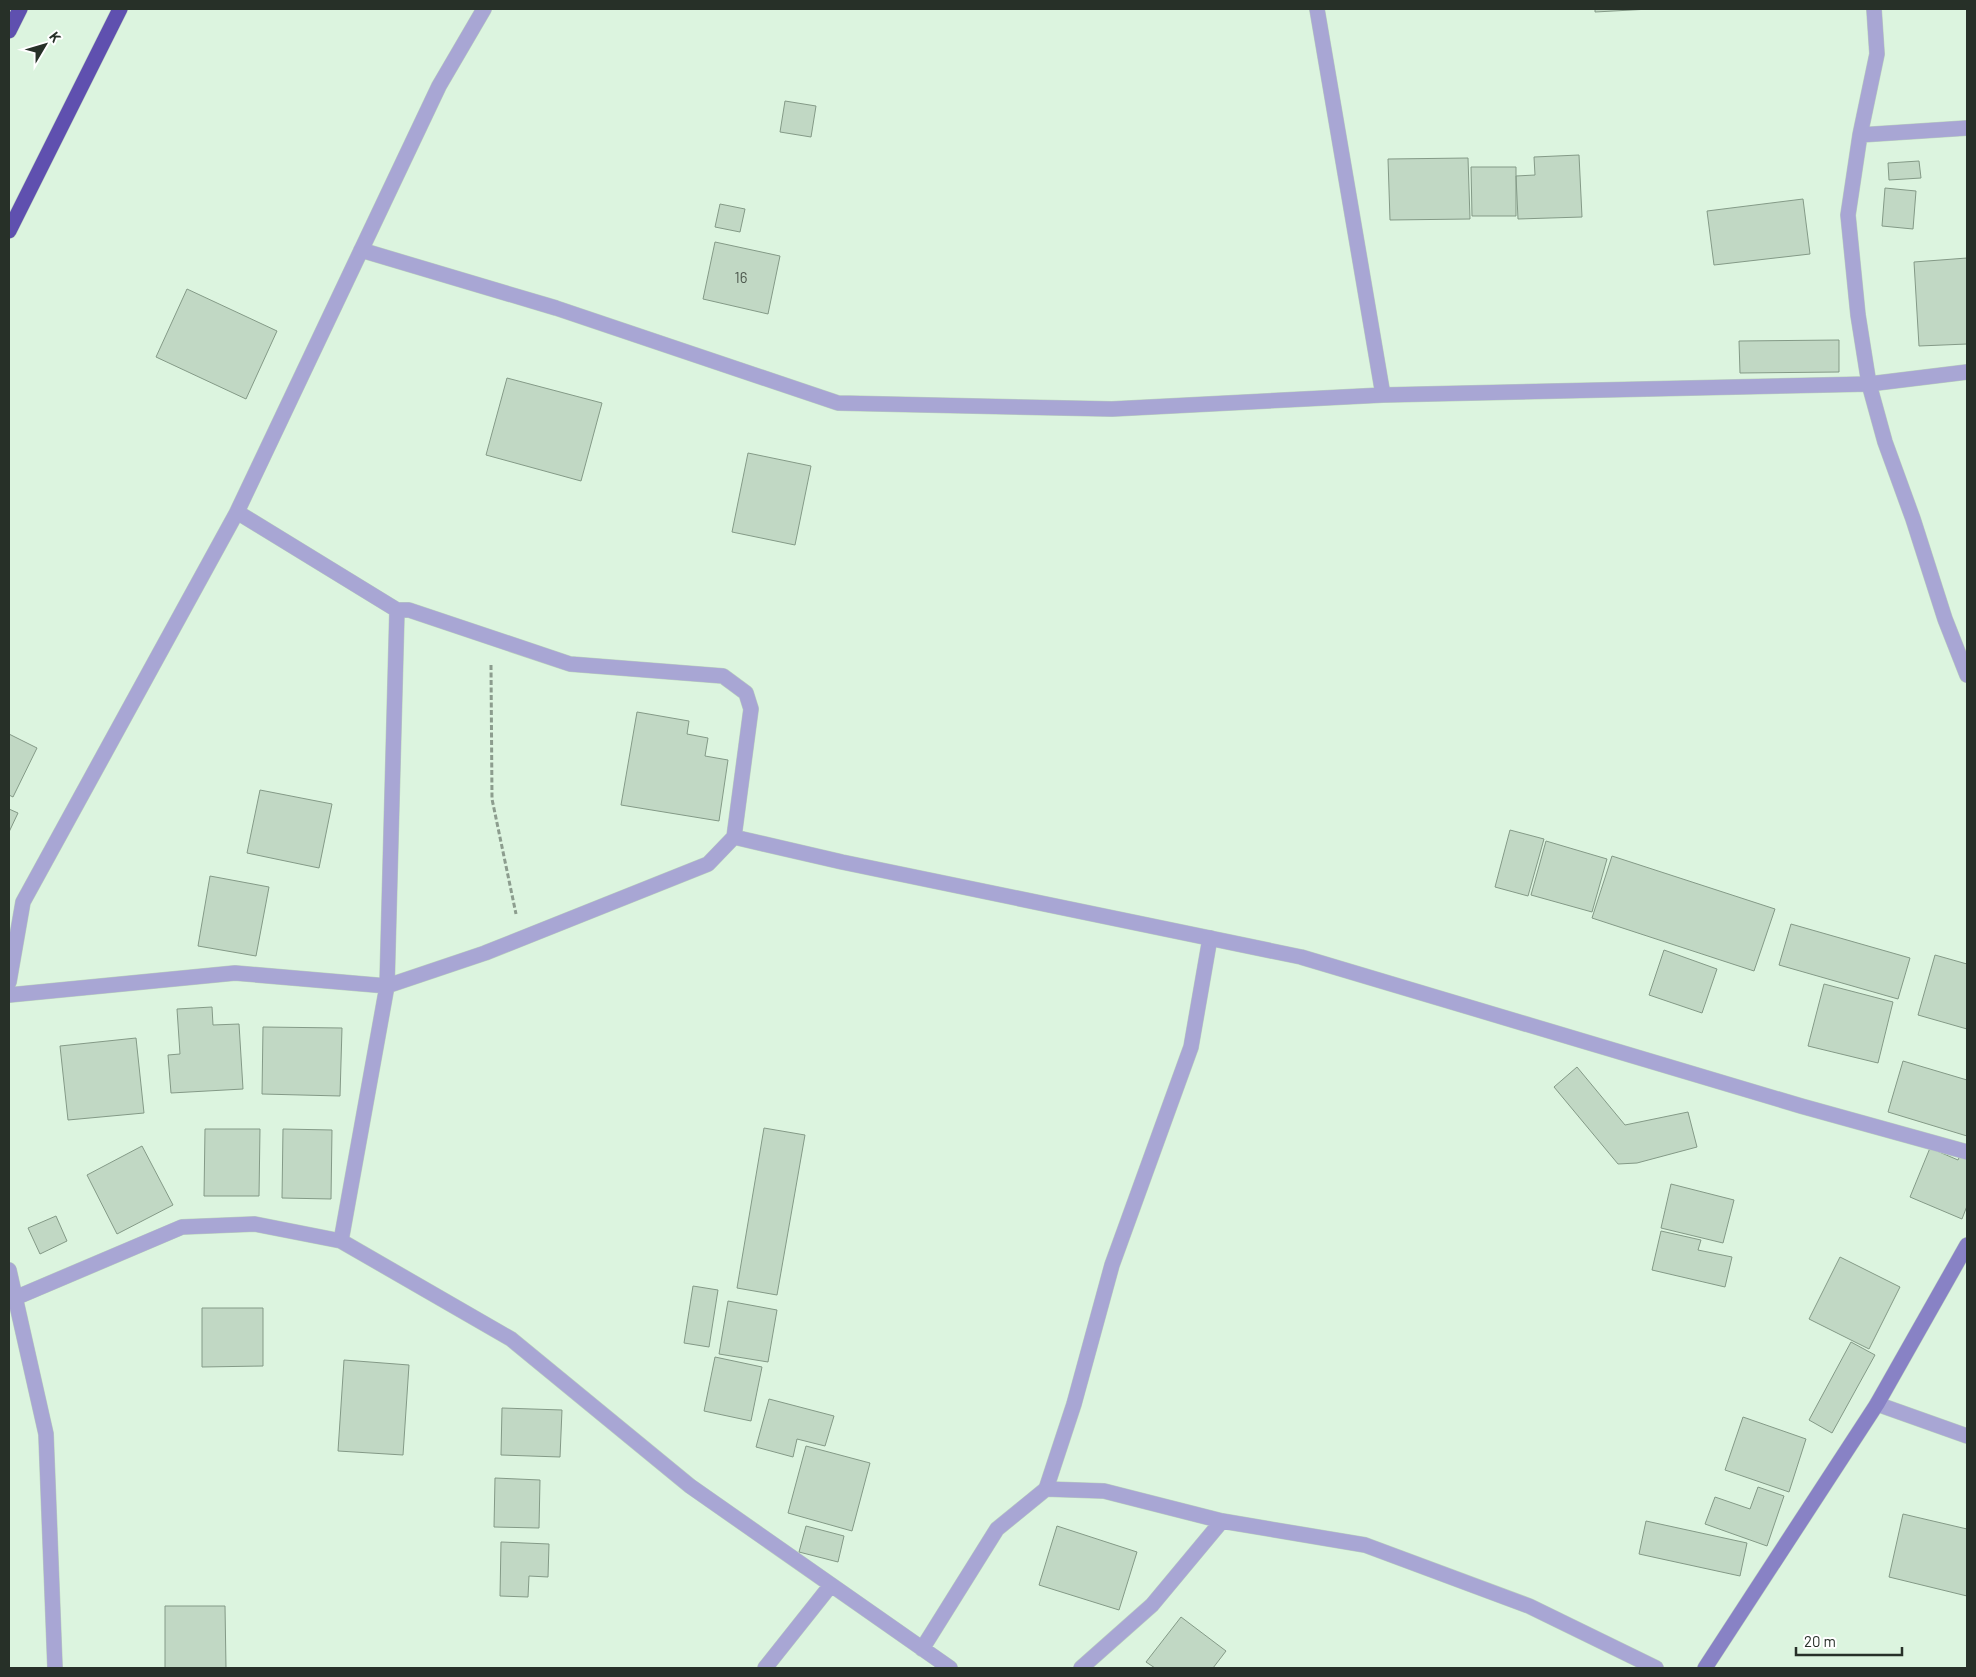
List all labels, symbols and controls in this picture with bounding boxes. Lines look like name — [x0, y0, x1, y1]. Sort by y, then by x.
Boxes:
north arrow — [20, 20, 70, 70]
text: K — [46, 28, 65, 46]
house number: 16 — [735, 268, 747, 286]
scale bar — [1796, 1624, 1902, 1656]
text: 20 m — [1804, 1632, 1836, 1650]

